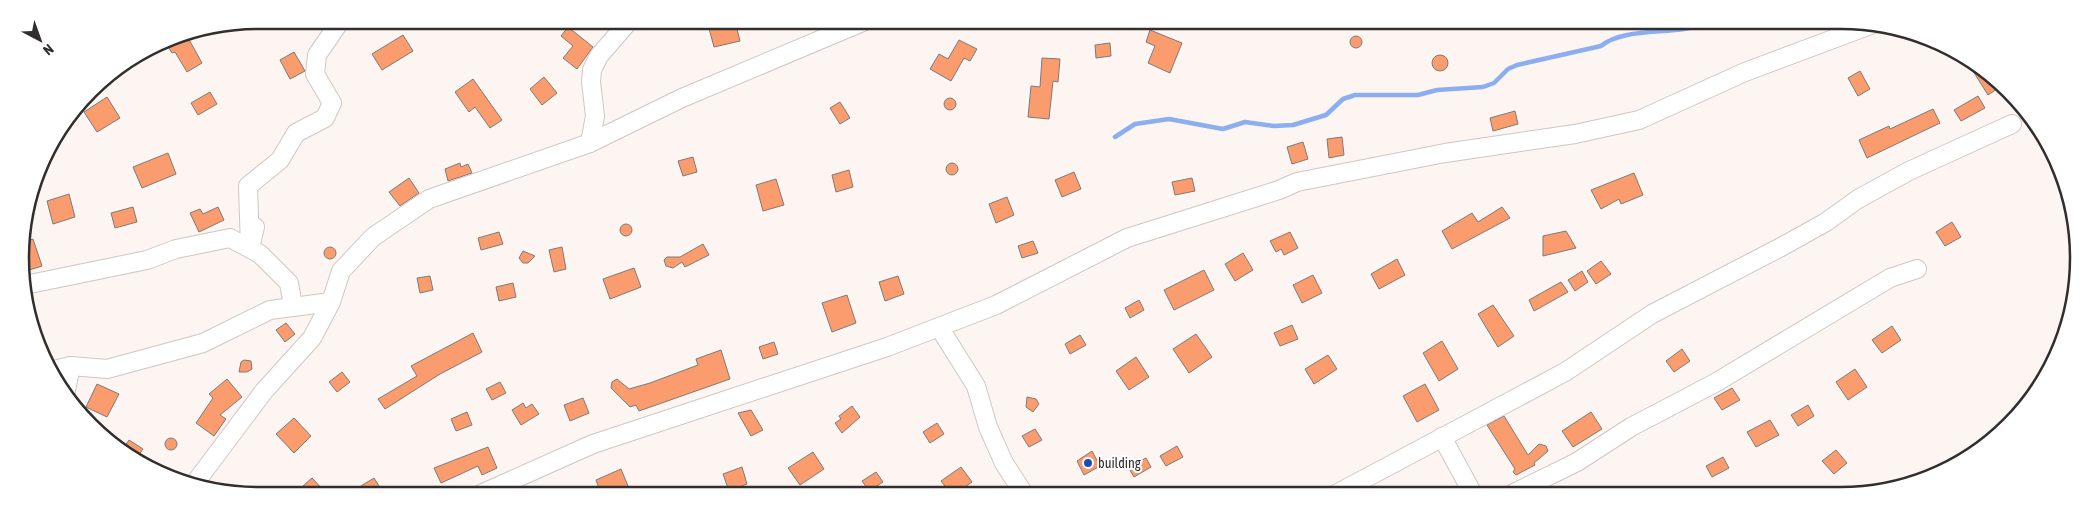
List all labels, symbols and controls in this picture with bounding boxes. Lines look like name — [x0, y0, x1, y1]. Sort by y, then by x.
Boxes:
north arrow — [15, 15, 65, 65]
text: N — [40, 41, 57, 59]
place label: building — [1098, 455, 1141, 471]
marker: building — [1082, 457, 1094, 469]

